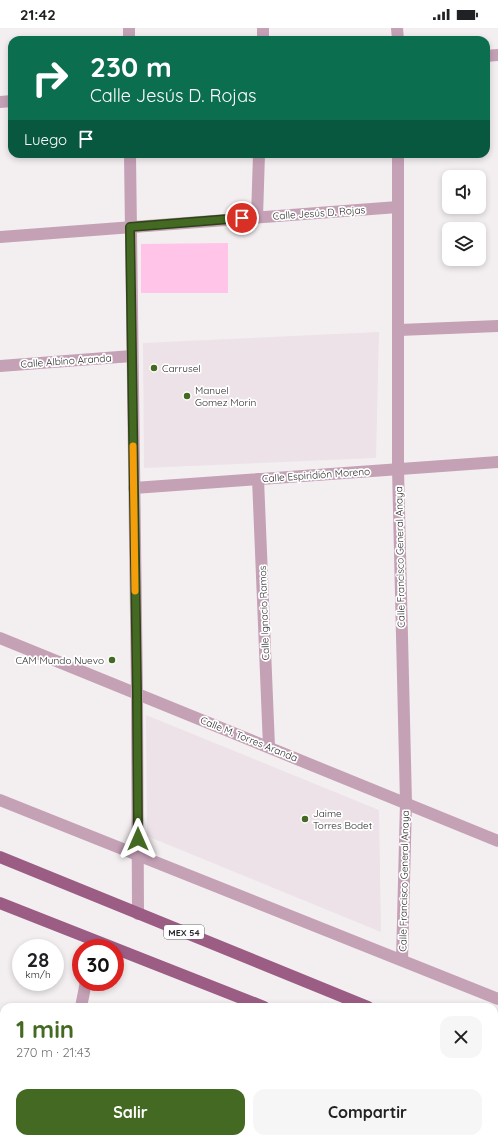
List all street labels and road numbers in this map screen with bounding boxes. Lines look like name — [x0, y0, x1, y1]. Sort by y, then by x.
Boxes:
street label: Calle Jesús D. Rojas — [272, 203, 366, 223]
street label: Calle Albino Aranda — [20, 351, 112, 371]
street label: Calle Espiridión Moreno — [262, 465, 370, 485]
street label: Calle Francisco General Anaya — [392, 486, 408, 628]
street label: Calle Ignacio Ramos — [256, 565, 272, 661]
street label: Calle M. Torres Aranda — [198, 714, 300, 764]
street label: Calle Francisco General Anaya — [396, 810, 412, 952]
road number: MEX 54 — [164, 925, 204, 939]

